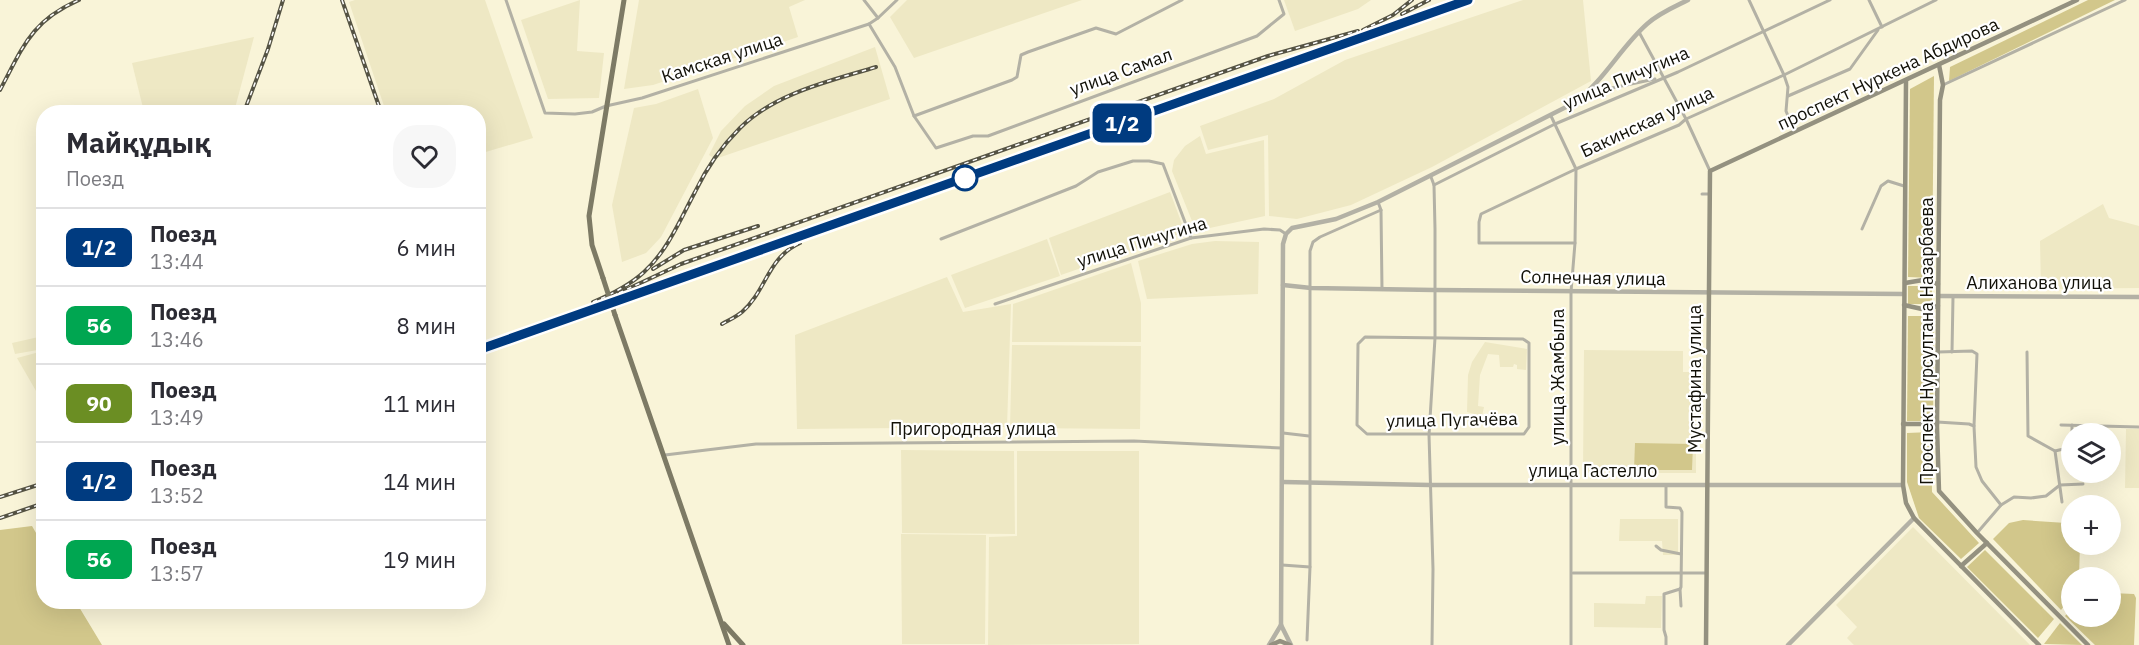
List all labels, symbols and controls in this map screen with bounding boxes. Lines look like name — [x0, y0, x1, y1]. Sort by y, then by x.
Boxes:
street label: проспект Нуркена Абдирова — [1773, 12, 2003, 135]
street label: Камская улица — [658, 27, 786, 88]
street label: улица Пичугина — [1559, 41, 1693, 114]
street label: улица Самал — [1066, 42, 1175, 101]
street label: Бакинская улица — [1577, 80, 1717, 162]
line badge: 1/2 — [1088, 104, 1156, 142]
text: 1/2 — [1105, 109, 1139, 137]
text: Майқұдық — [66, 124, 211, 161]
button: heart — [393, 125, 456, 188]
text: Поезд — [66, 165, 124, 192]
unlabelled marker — [952, 165, 978, 191]
street label: Проспект Нурсултана Назарбаева — [1915, 197, 1938, 485]
street label: улица Пичугина — [1074, 211, 1210, 272]
text: Поезд — [150, 219, 217, 248]
text: 1/2 — [82, 233, 116, 261]
text: 6 мин — [396, 233, 456, 262]
text: 13:44 — [150, 248, 204, 275]
street label: Солнечная улица — [1520, 265, 1666, 290]
street label: Алиханова улица — [1966, 271, 2112, 294]
text: Поезд — [150, 297, 217, 326]
street label: Мустафина улица — [1683, 304, 1706, 453]
street label: улица Жамбыла — [1546, 308, 1569, 445]
text: 56 — [86, 311, 112, 339]
text: 8 мин — [396, 311, 456, 340]
text: 13:46 — [150, 326, 204, 353]
text: Поезд — [150, 375, 217, 404]
text: 90 — [86, 389, 112, 417]
text: 11 мин — [383, 389, 456, 418]
text: 13:49 — [150, 404, 204, 431]
street label: улица Пугачёва — [1386, 407, 1518, 432]
street label: Пригородная улица — [890, 417, 1056, 440]
map controls — [2061, 423, 2121, 627]
button: layers — [2061, 423, 2121, 483]
text: Поезд — [150, 453, 217, 482]
street label: улица Гастелло — [1529, 459, 1657, 482]
text: 1/2 — [82, 467, 116, 495]
text: 14 мин — [383, 467, 456, 496]
text: 13:52 — [150, 482, 204, 509]
button: + — [2061, 495, 2121, 555]
text: Поезд — [150, 531, 217, 560]
text: 56 — [86, 545, 112, 573]
text: 19 мин — [383, 545, 456, 574]
text: 13:57 — [150, 560, 204, 587]
button: − — [2061, 567, 2121, 627]

